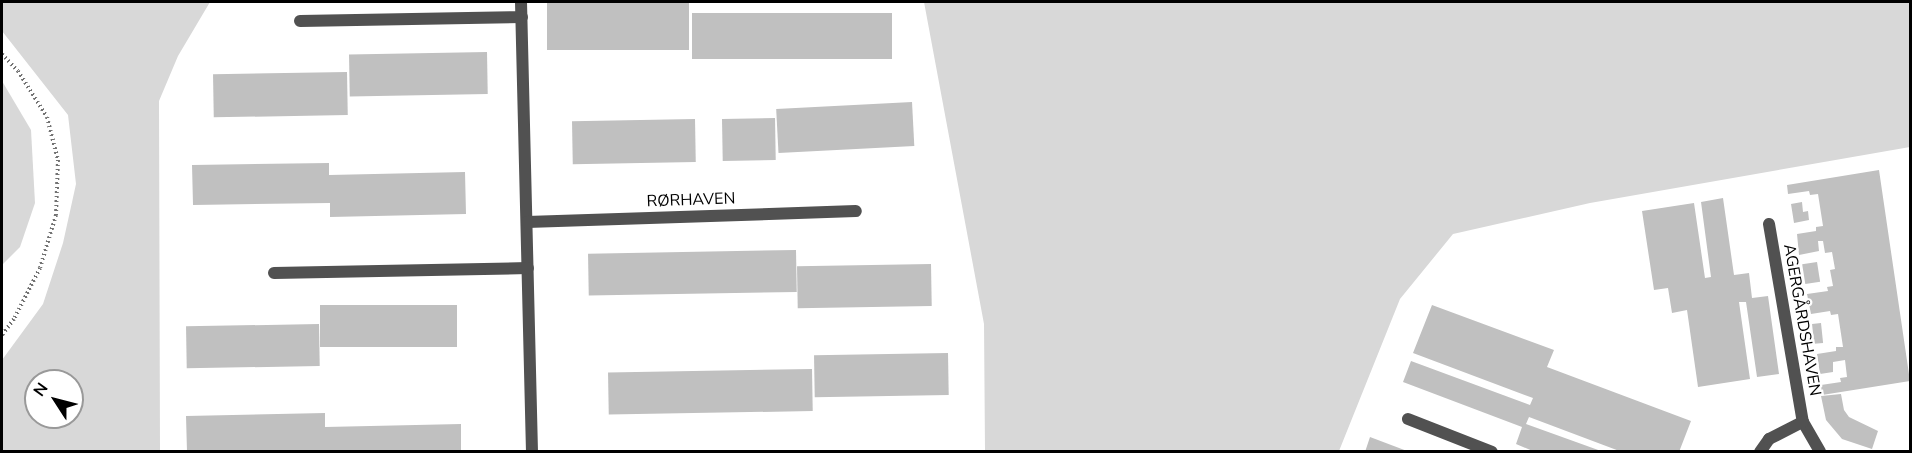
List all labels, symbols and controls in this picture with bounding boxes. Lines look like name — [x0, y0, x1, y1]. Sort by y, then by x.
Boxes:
street label: RØRHAVEN — [646, 189, 736, 211]
street label: AGERGÅRDSHAVEN — [1779, 243, 1825, 397]
north arrow — [24, 369, 84, 429]
text: N — [29, 378, 53, 401]

